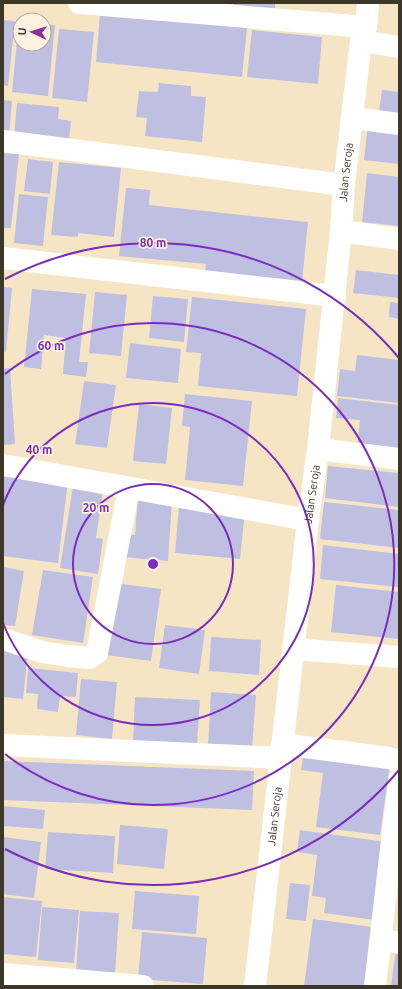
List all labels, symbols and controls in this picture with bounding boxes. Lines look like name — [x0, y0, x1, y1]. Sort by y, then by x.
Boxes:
north arrow — [12, 12, 52, 52]
text: U — [16, 27, 28, 36]
street label: Jalan Seroja — [337, 142, 355, 202]
text: 80 m — [140, 236, 166, 249]
text: 60 m — [38, 339, 64, 352]
text: 40 m — [26, 443, 52, 456]
street label: Jalan Seroja — [302, 464, 322, 524]
text: 20 m — [83, 501, 109, 514]
centre of rings — [146, 557, 160, 571]
street label: Jalan Seroja — [265, 786, 284, 846]

